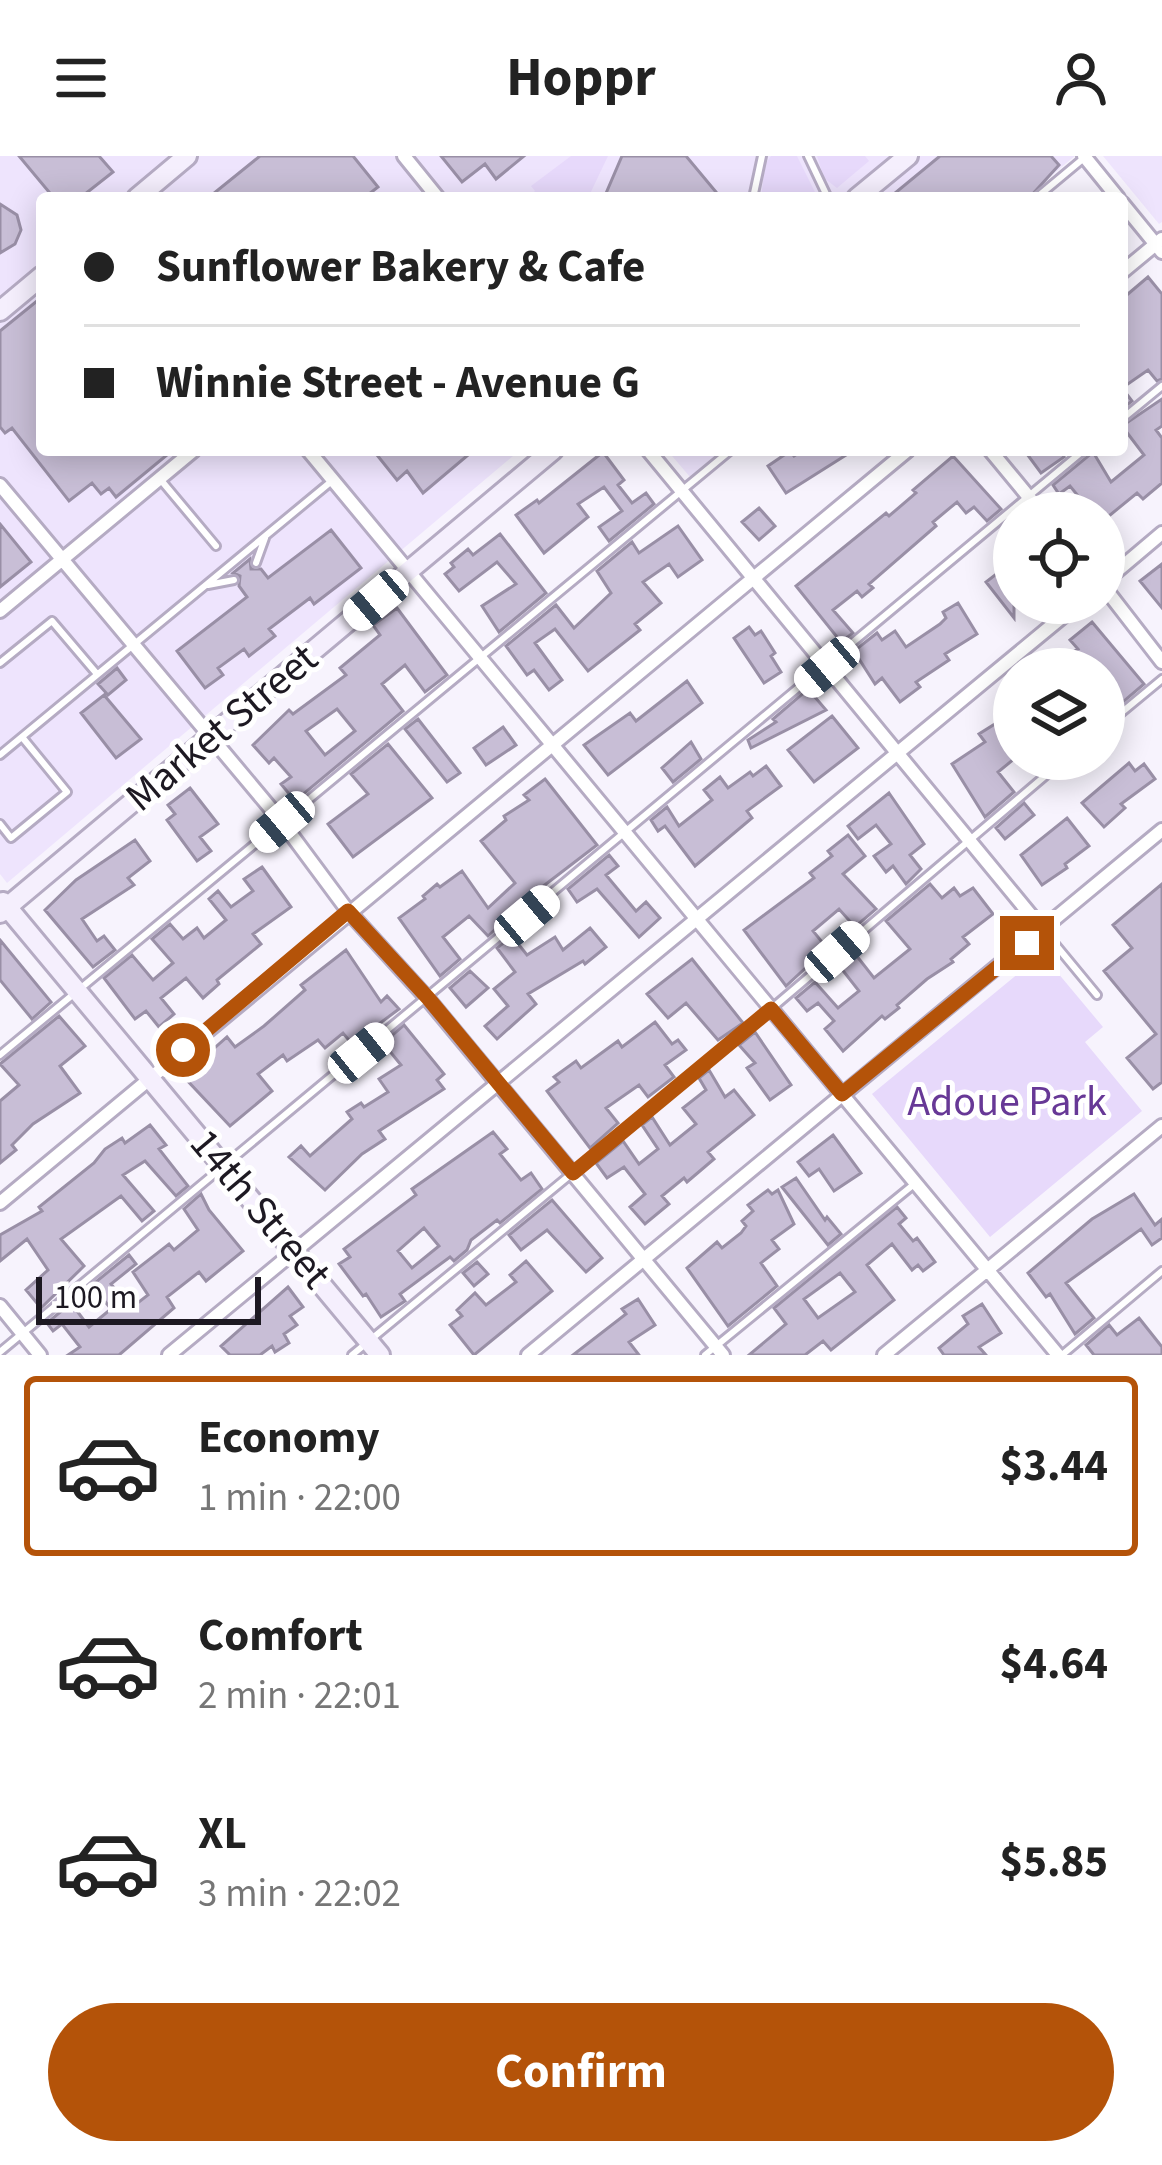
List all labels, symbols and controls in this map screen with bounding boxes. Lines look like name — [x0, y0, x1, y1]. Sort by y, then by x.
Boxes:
text: Hoppr — [506, 40, 656, 117]
icon: menu — [48, 45, 114, 111]
icon: person — [1048, 45, 1114, 111]
text: Sunflower Bakery & Cafe — [156, 235, 645, 299]
text: Winnie Street - Avenue G — [156, 351, 640, 415]
map controls — [993, 492, 1125, 780]
button: locate — [993, 492, 1125, 624]
car — [337, 563, 415, 637]
street label: Market Street — [113, 630, 331, 826]
car — [788, 630, 866, 704]
button: layers — [993, 648, 1125, 780]
car — [243, 785, 321, 859]
car — [488, 879, 566, 953]
car — [798, 915, 876, 989]
route end — [1000, 916, 1054, 970]
car — [322, 1016, 400, 1090]
route start — [156, 1023, 210, 1077]
park label: Adoue Park — [907, 1072, 1107, 1132]
street label: 14th Street — [175, 1116, 345, 1302]
scale bar — [36, 1271, 261, 1324]
text: 100 m — [54, 1274, 137, 1321]
text: Economy — [198, 1406, 380, 1470]
icon: car — [54, 1412, 162, 1520]
text: $3.44 — [999, 1434, 1108, 1498]
text: 1 min · 22:00 — [198, 1470, 401, 1526]
text: Comfort — [198, 1604, 363, 1668]
icon: car — [54, 1610, 162, 1718]
text: $4.64 — [999, 1632, 1108, 1696]
text: 2 min · 22:01 — [198, 1668, 401, 1724]
text: XL — [198, 1802, 247, 1866]
icon: car — [54, 1808, 162, 1916]
text: $5.85 — [999, 1830, 1108, 1894]
text: 3 min · 22:02 — [198, 1866, 401, 1922]
button: Confirm — [48, 2003, 1114, 2141]

